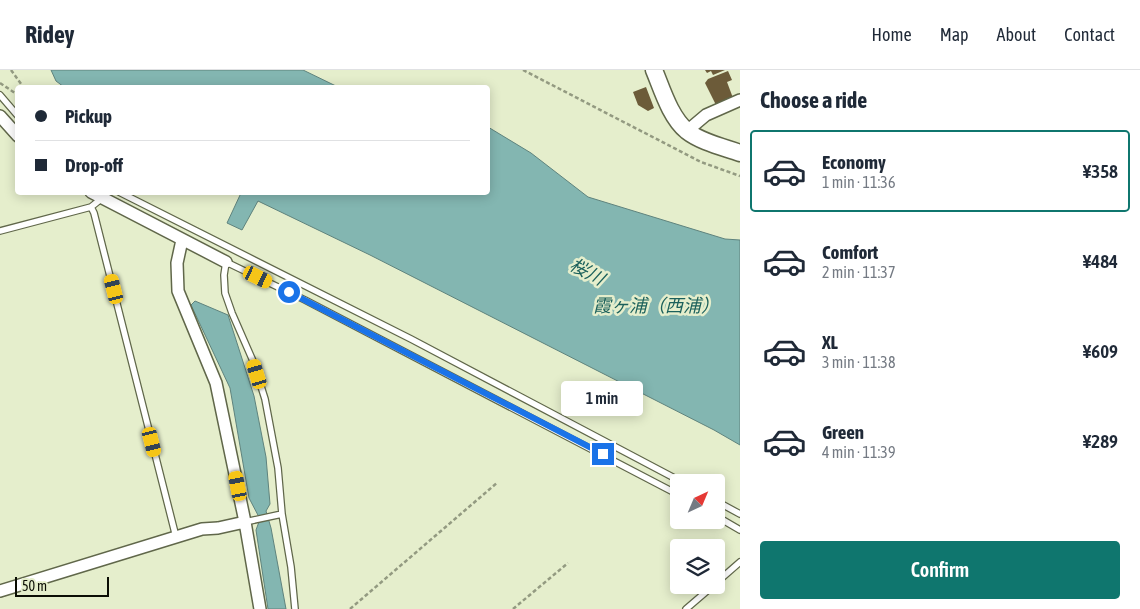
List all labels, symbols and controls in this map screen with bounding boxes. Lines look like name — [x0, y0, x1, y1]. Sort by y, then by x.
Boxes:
text: Ridey — [25, 21, 74, 48]
text: Home — [872, 24, 912, 45]
text: Map — [940, 24, 969, 45]
text: About — [997, 24, 1036, 45]
text: Contact — [1064, 24, 1115, 45]
text: Choose a ride — [760, 87, 867, 113]
text: Pickup — [65, 105, 112, 127]
icon: car — [762, 149, 807, 194]
text: Economy — [822, 151, 886, 173]
text: Drop-off — [65, 154, 123, 176]
text: ¥358 — [1083, 160, 1118, 182]
text: 1 min · 11:36 — [822, 173, 895, 191]
icon: car — [762, 239, 807, 284]
text: Comfort — [822, 241, 878, 263]
text: ¥484 — [1083, 250, 1118, 272]
water label: 桜川 — [566, 254, 610, 290]
text: 2 min · 11:37 — [822, 263, 895, 281]
car — [241, 264, 274, 290]
car — [103, 273, 124, 305]
route start — [278, 281, 300, 303]
water label: 霞ヶ浦（西浦） — [593, 295, 719, 316]
icon: car — [762, 329, 807, 374]
text: XL — [822, 331, 838, 353]
text: ¥609 — [1083, 340, 1118, 362]
text: 3 min · 11:38 — [822, 353, 895, 371]
car — [245, 357, 268, 391]
callout: 1 min — [562, 382, 644, 416]
text: 1 min — [586, 389, 618, 407]
icon: car — [762, 419, 807, 464]
text: Green — [822, 421, 864, 443]
car — [141, 426, 162, 458]
text: ¥289 — [1083, 430, 1118, 452]
route end — [592, 443, 614, 465]
text: 4 min · 11:39 — [822, 443, 895, 461]
car — [227, 470, 248, 502]
north arrow — [670, 474, 725, 529]
map controls — [670, 474, 725, 594]
button: layers — [670, 539, 725, 594]
button: Confirm — [760, 541, 1120, 599]
scale bar — [15, 574, 109, 597]
text: 50 m — [22, 578, 47, 594]

